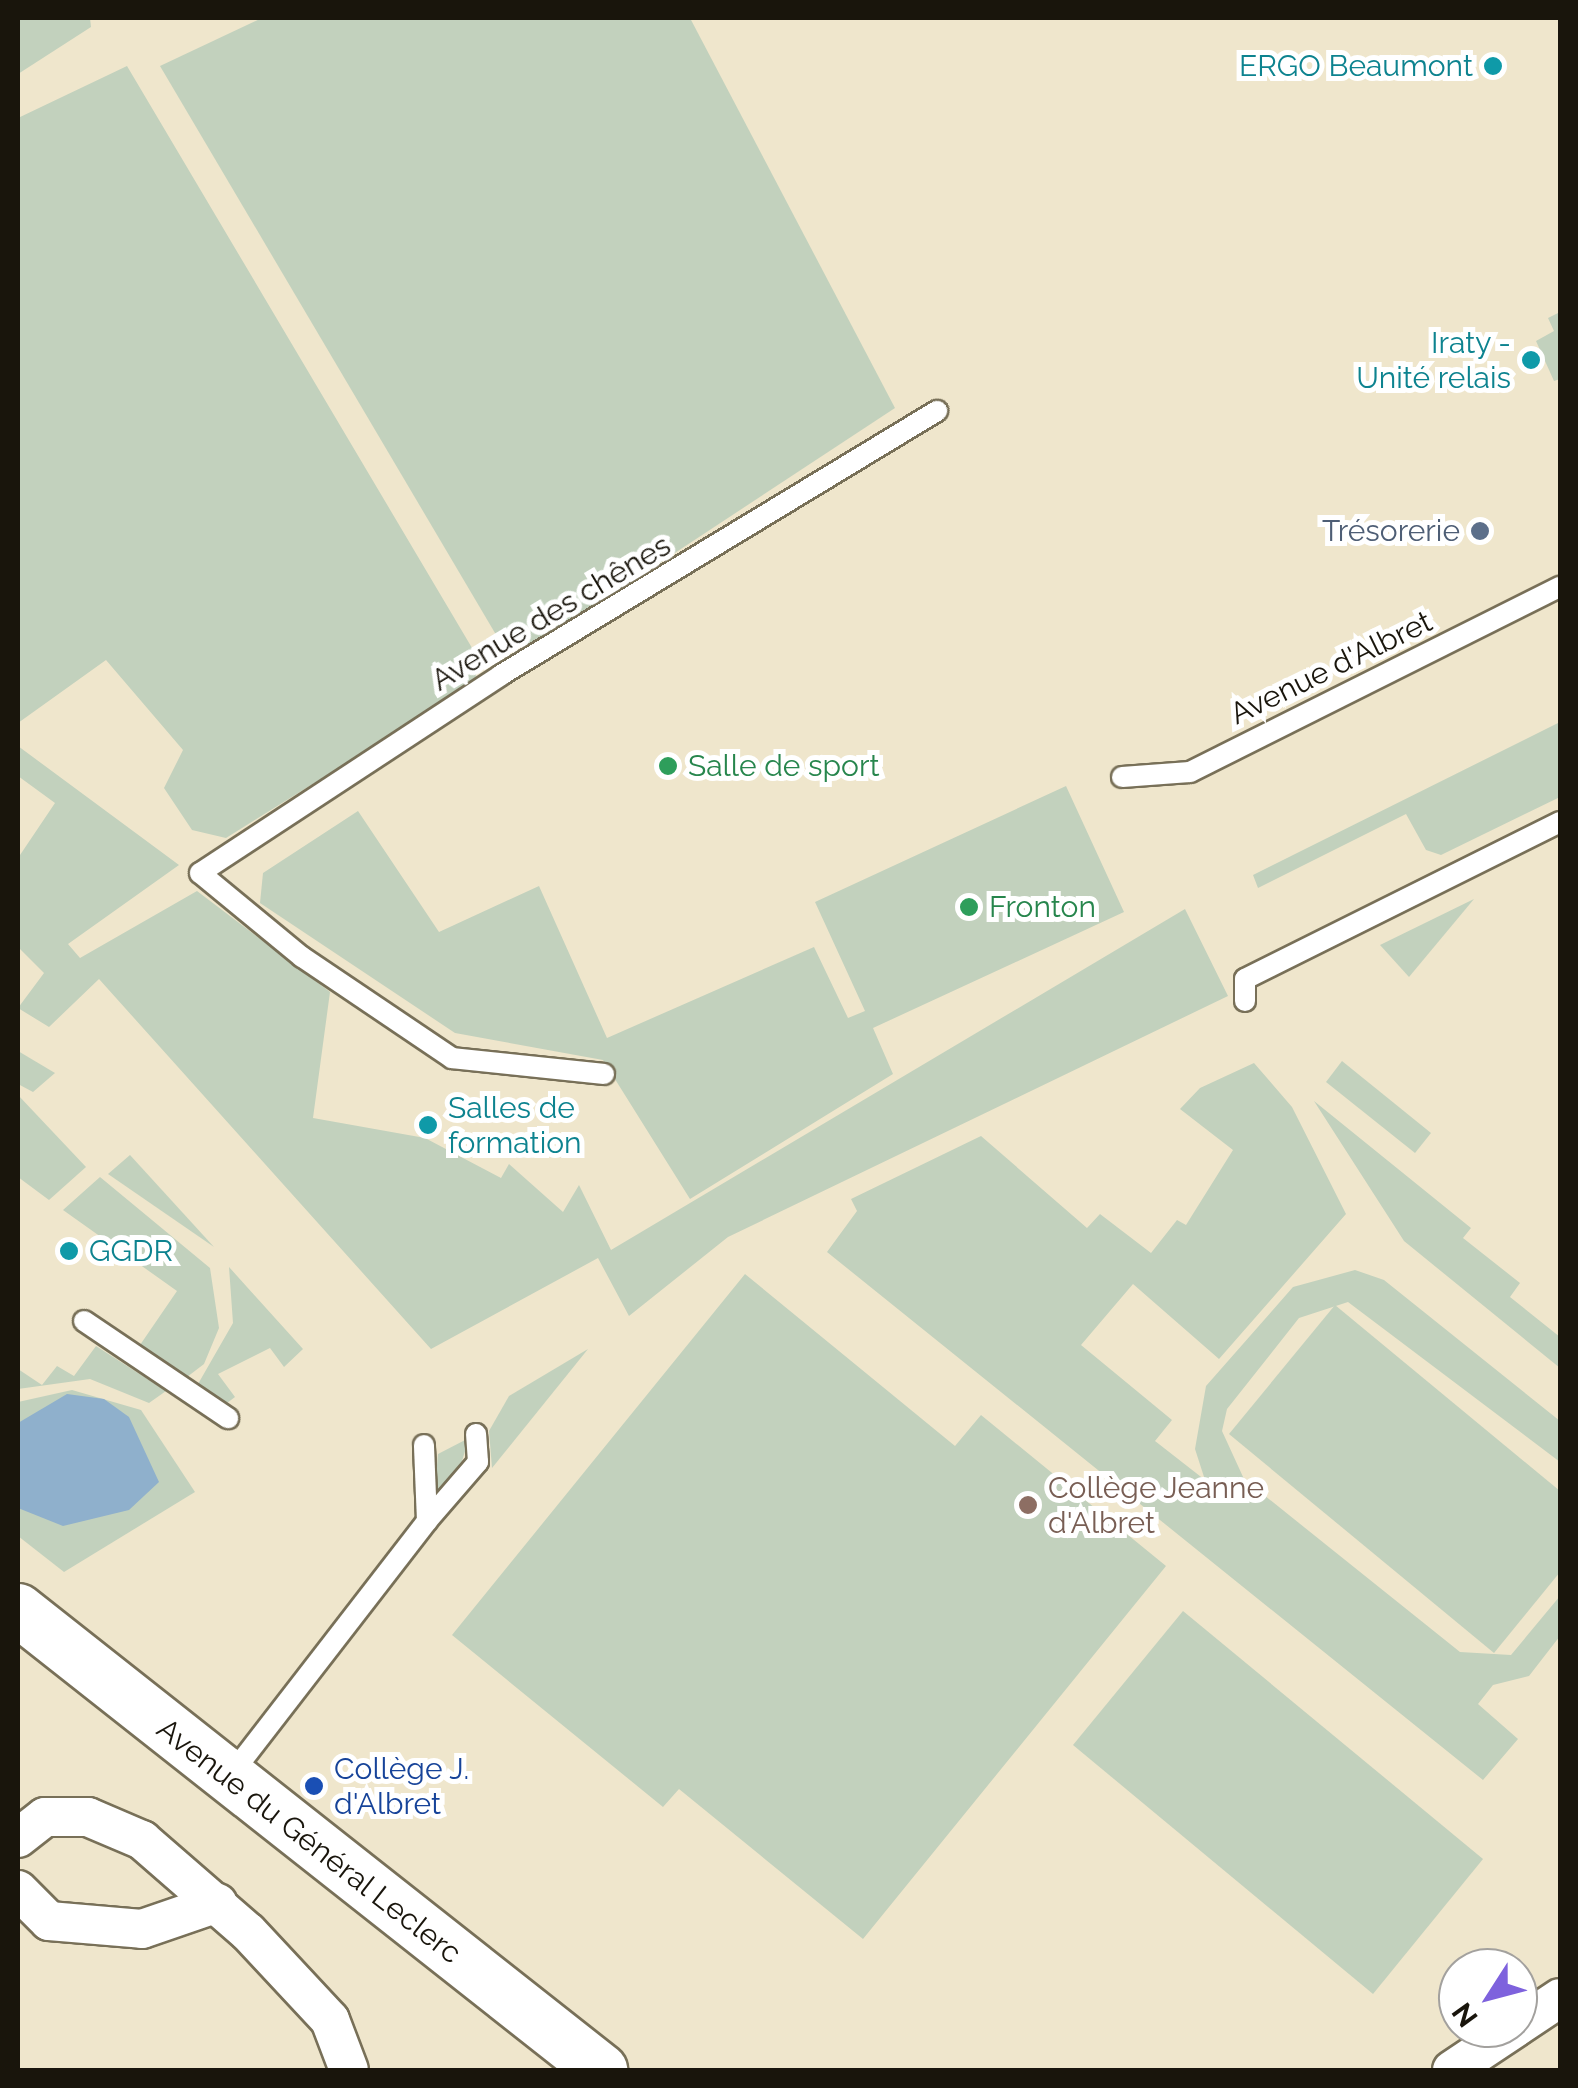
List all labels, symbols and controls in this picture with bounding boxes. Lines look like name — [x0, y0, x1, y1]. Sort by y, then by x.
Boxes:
place label: ERGO Beaumont — [1239, 48, 1473, 84]
marker: ERGO Beaumont — [1482, 55, 1504, 77]
place label: Iraty - Unité relais — [1356, 325, 1511, 396]
marker: Iraty - Unité relais — [1520, 349, 1542, 371]
place label: Trésorerie — [1322, 513, 1460, 549]
marker: Trésorerie — [1469, 520, 1491, 542]
street label: Avenue des chênes — [425, 527, 677, 699]
street label: Avenue d'Albret — [1224, 604, 1438, 732]
place label: Salle de sport — [688, 748, 879, 784]
marker: Salle de sport — [657, 755, 679, 777]
place label: Fronton — [989, 889, 1096, 925]
marker: Fronton — [958, 896, 980, 918]
place label: Salles de formation — [448, 1090, 582, 1160]
marker: Salles de formation — [417, 1114, 439, 1136]
place label: GGDR — [89, 1233, 173, 1269]
marker: GGDR — [58, 1240, 80, 1262]
place label: Collège Jeanne d'Albret — [1048, 1470, 1265, 1540]
marker: Collège Jeanne d'Albret — [1017, 1494, 1039, 1516]
street label: Avenue du Général Leclerc — [149, 1711, 469, 1971]
place label: Collège J. d'Albret — [334, 1751, 470, 1822]
marker: Collège J. d'Albret — [303, 1775, 325, 1797]
north arrow — [1438, 1948, 1538, 2048]
text: N — [1445, 1996, 1485, 2033]

